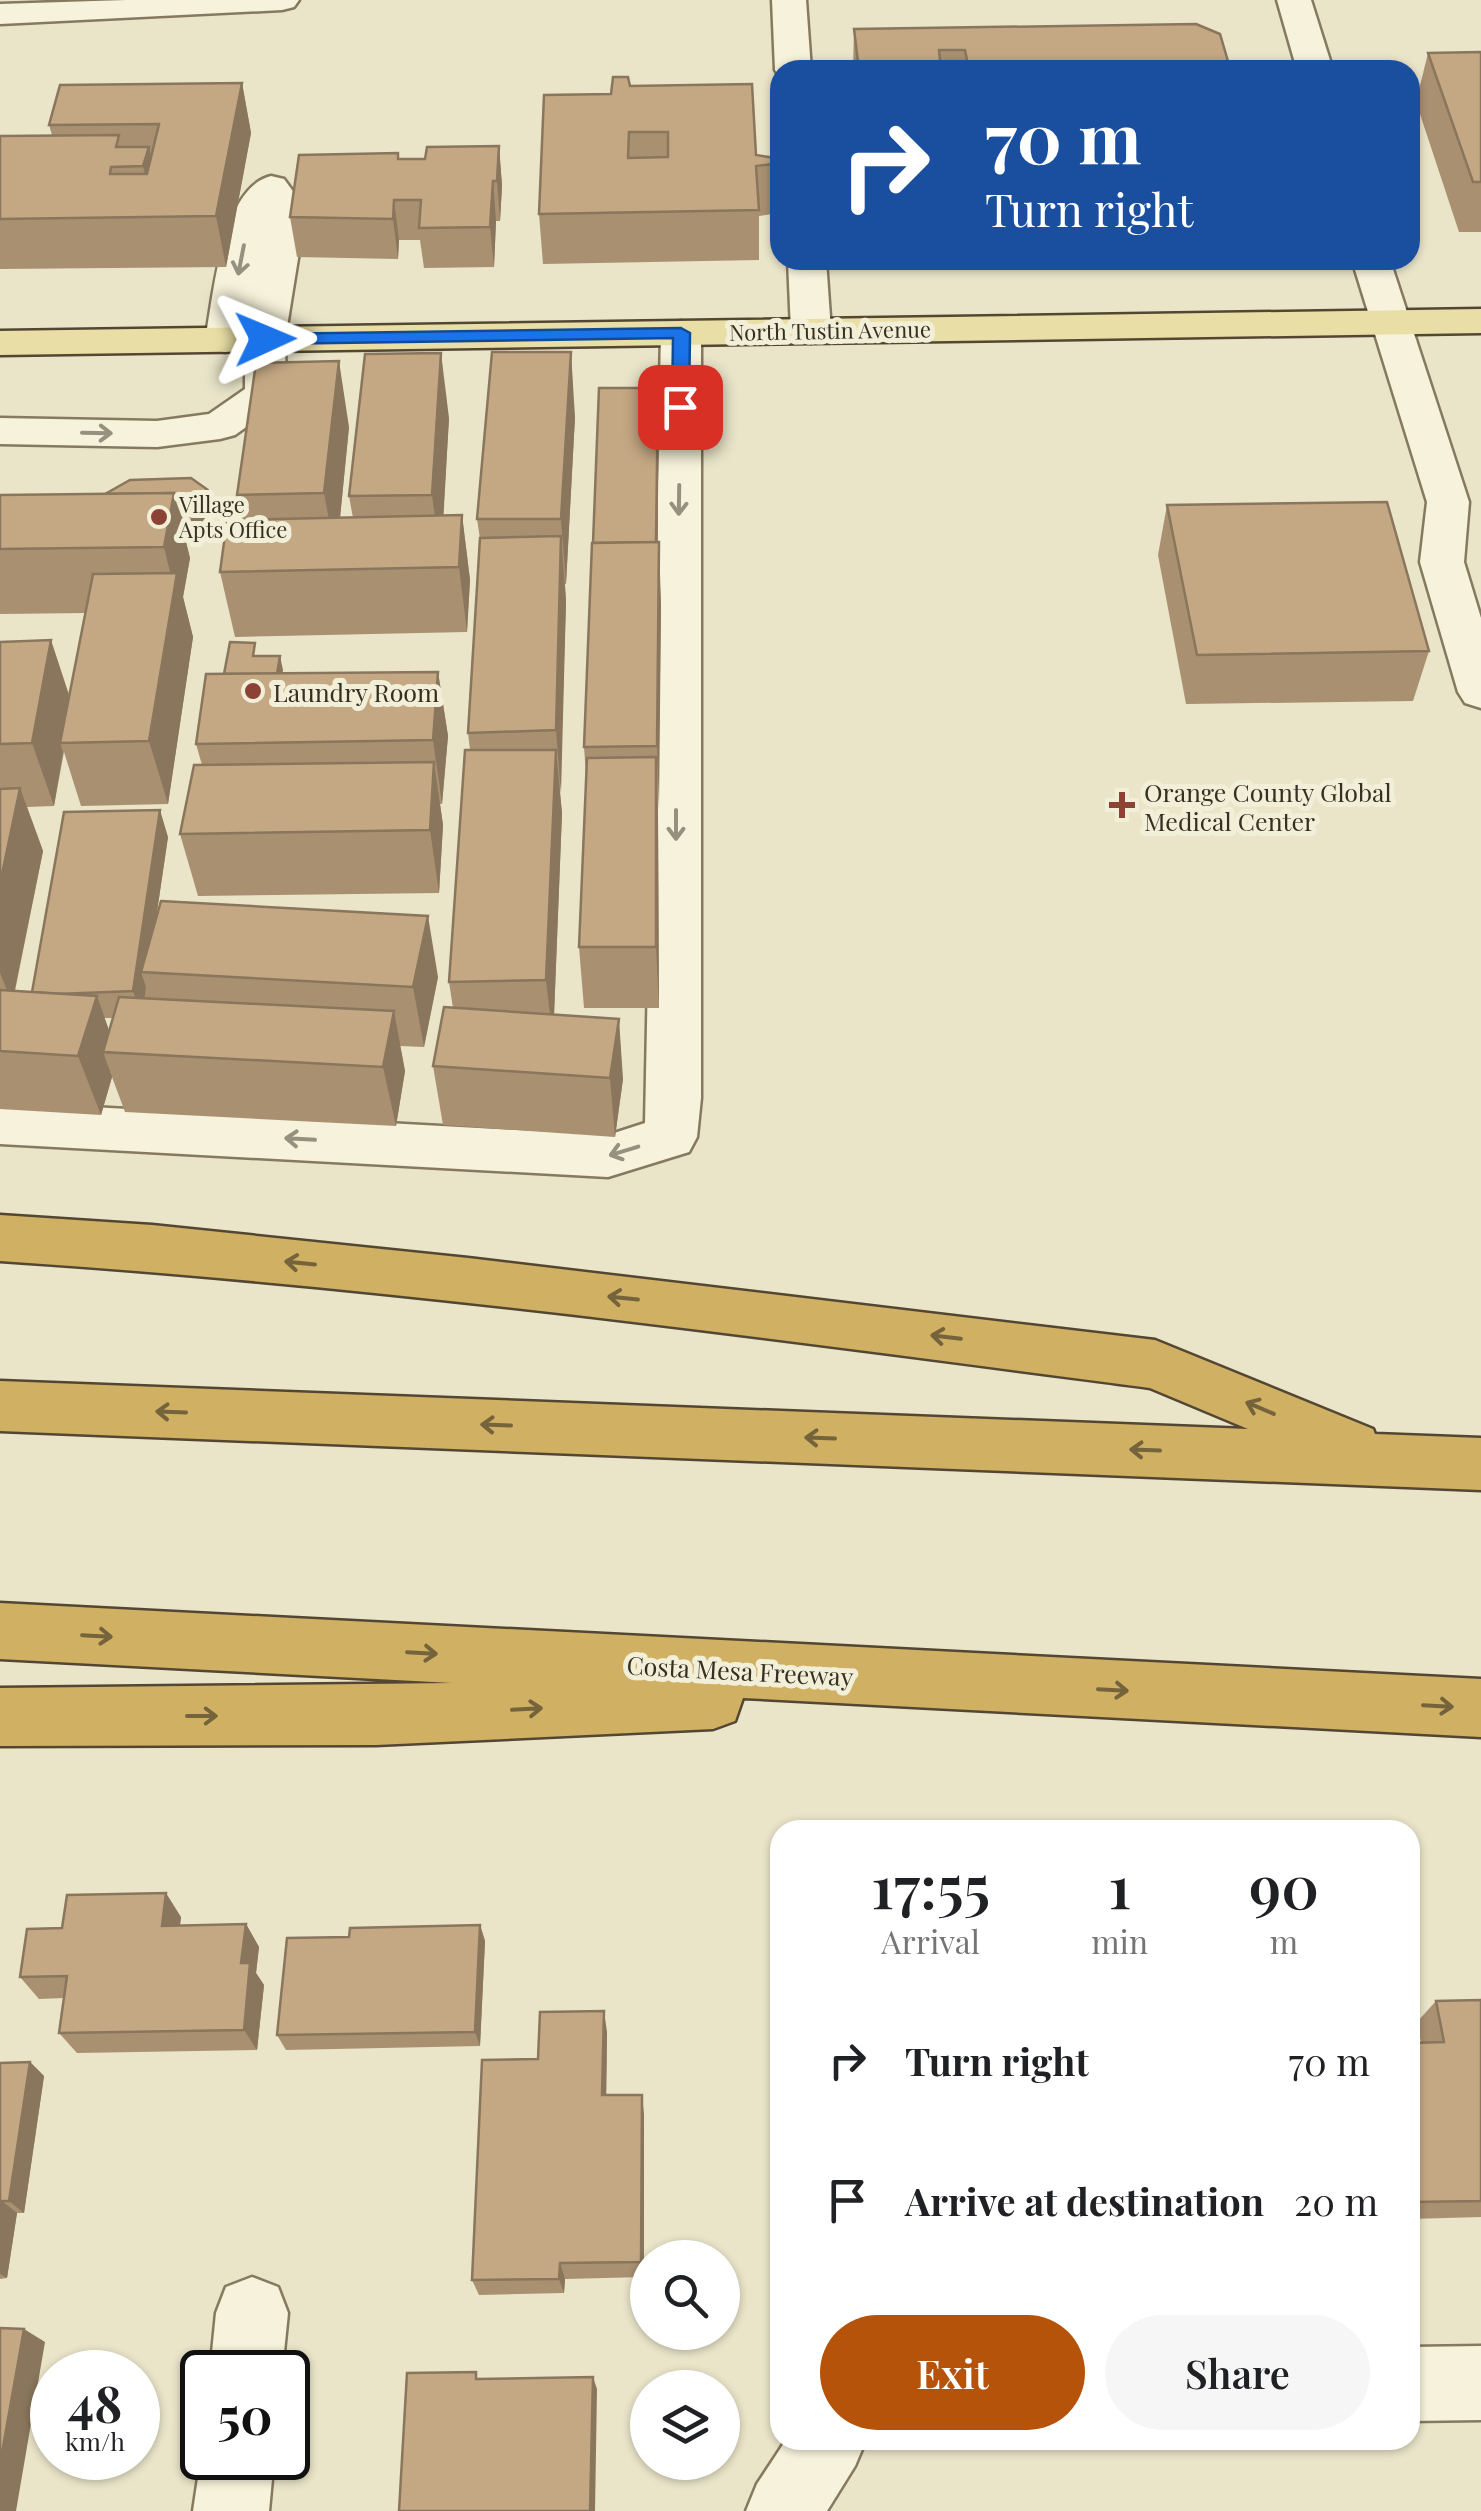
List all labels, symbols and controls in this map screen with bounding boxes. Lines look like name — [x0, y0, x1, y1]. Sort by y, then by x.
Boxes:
text: 70 m — [985, 88, 1142, 182]
icon: right — [820, 100, 950, 230]
text: Turn right — [985, 178, 1193, 238]
one-way arrow — [230, 243, 249, 275]
position arrow — [213, 287, 317, 391]
street label: North Tustin Avenue — [729, 313, 931, 347]
pin — [638, 365, 723, 450]
icon: arrive — [653, 380, 708, 435]
one-way arrow — [80, 424, 113, 442]
one-way arrow — [670, 484, 688, 516]
place label: Village Apts Office — [178, 489, 287, 544]
marker: Village Apts Office — [148, 506, 170, 528]
place label: Laundry Room — [273, 675, 439, 708]
marker: Laundry Room — [242, 680, 264, 702]
place label: Orange County Global Medical Center — [1144, 775, 1392, 837]
marker: Orange County Global Medical Center — [1109, 792, 1135, 818]
one-way arrow — [667, 809, 686, 841]
one-way arrow — [285, 1129, 317, 1148]
one-way arrow — [609, 1143, 641, 1161]
one-way arrow — [284, 1254, 317, 1273]
one-way arrow — [607, 1289, 640, 1308]
one-way arrow — [930, 1327, 962, 1346]
one-way arrow — [1245, 1398, 1276, 1416]
one-way arrow — [155, 1403, 187, 1422]
one-way arrow — [480, 1415, 512, 1434]
one-way arrow — [805, 1428, 837, 1447]
one-way arrow — [1130, 1441, 1162, 1460]
one-way arrow — [81, 1627, 113, 1646]
one-way arrow — [405, 1644, 437, 1663]
street label: Costa Mesa Freeway — [626, 1648, 855, 1692]
one-way arrow — [1097, 1681, 1129, 1700]
one-way arrow — [1421, 1697, 1453, 1716]
one-way arrow — [511, 1699, 543, 1718]
one-way arrow — [186, 1707, 218, 1726]
text: 17:55 — [871, 1844, 990, 1924]
text: 1 — [1108, 1844, 1131, 1924]
text: 90 — [1249, 1844, 1319, 1924]
text: Arrival — [881, 1919, 980, 1962]
text: min — [1091, 1919, 1148, 1962]
text: m — [1270, 1919, 1298, 1962]
icon: right — [820, 2033, 875, 2088]
text: Turn right — [905, 2035, 1089, 2086]
text: 70 m — [1289, 2035, 1370, 2086]
icon: arrive — [820, 2173, 875, 2228]
text: Arrive at destination — [905, 2175, 1264, 2226]
text: 20 m — [1294, 2175, 1378, 2226]
map controls — [630, 2240, 740, 2480]
button: search — [630, 2240, 740, 2350]
button: Exit — [820, 2315, 1085, 2430]
button: Share — [1105, 2315, 1370, 2430]
speed limit sign: 50 — [180, 2350, 310, 2480]
text: 48 — [68, 2369, 122, 2436]
button: layers — [630, 2370, 740, 2480]
text: km/h — [65, 2424, 125, 2457]

